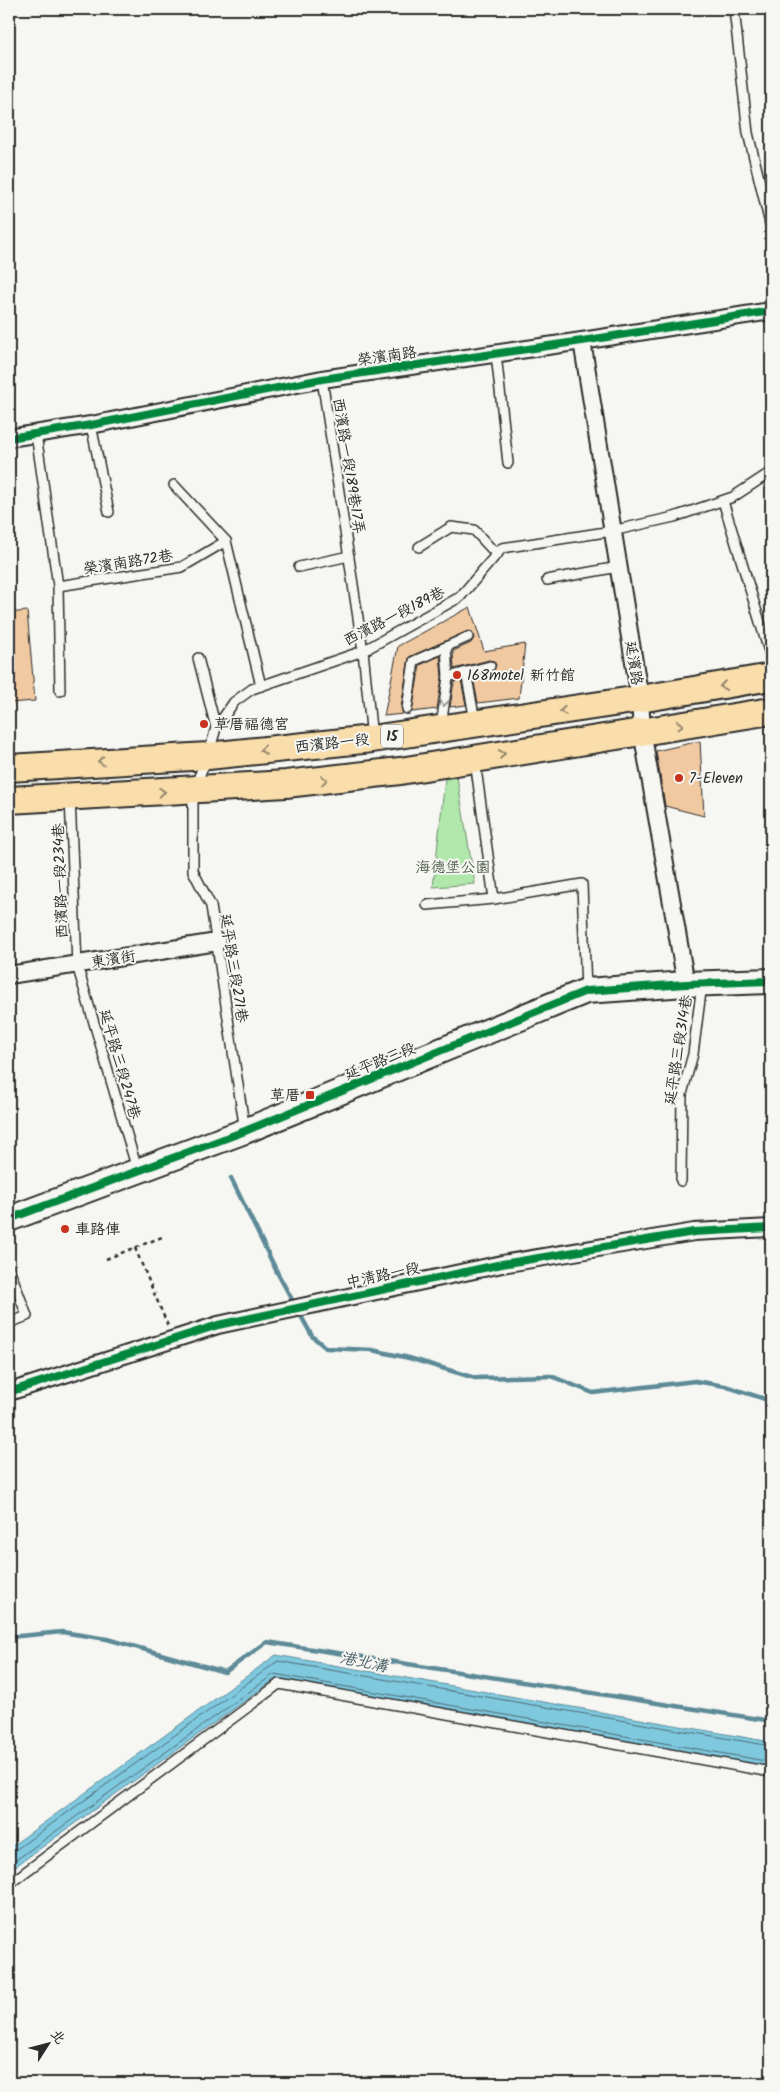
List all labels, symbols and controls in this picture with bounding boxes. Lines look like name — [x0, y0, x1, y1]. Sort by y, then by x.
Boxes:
street label: 榮濱南路 — [356, 341, 419, 373]
street label: 西濱路一段189巷17弄 — [325, 396, 371, 536]
street label: 榮濱南路72巷 — [82, 544, 175, 582]
street label: 西濱路一段189巷 — [340, 581, 449, 653]
street label: 延濱路 — [618, 639, 648, 687]
place label: 168motel 新竹館 — [467, 664, 575, 688]
marker: 168motel 新竹館 — [451, 669, 463, 681]
one-way arrow — [719, 680, 728, 690]
one-way arrow — [439, 699, 450, 707]
one-way arrow — [558, 705, 567, 715]
place label: 草厝福德宮 — [214, 713, 289, 737]
marker: 草厝福德宮 — [198, 718, 210, 730]
one-way arrow — [676, 720, 684, 731]
road number: 15 — [381, 724, 403, 748]
street label: 西濱路一段 — [294, 728, 371, 760]
one-way arrow — [259, 744, 267, 755]
one-way arrow — [499, 749, 507, 760]
one-way arrow — [97, 756, 105, 767]
place label: 7-Eleven — [689, 767, 743, 791]
marker: 7-Eleven — [673, 772, 685, 784]
one-way arrow — [321, 775, 329, 786]
one-way arrow — [159, 786, 167, 797]
street label: 西濱路一段234巷 — [47, 823, 75, 939]
park label: 海德堡公園 — [415, 856, 491, 880]
street label: 延平路三段271巷 — [213, 912, 253, 1025]
street label: 東濱街 — [89, 945, 137, 975]
street label: 延平路三段314巷 — [658, 993, 700, 1107]
street label: 延平路三段247巷 — [92, 1006, 146, 1122]
street label: 延平路三段 — [341, 1037, 420, 1087]
place label: 草厝 — [270, 1084, 300, 1108]
marker: 草厝 — [304, 1089, 316, 1101]
place label: 車路俥 — [75, 1218, 120, 1242]
marker: 車路俥 — [59, 1223, 71, 1235]
street label: 中清路一段 — [344, 1256, 422, 1296]
water label: 港北溝 — [338, 1646, 392, 1680]
north arrow — [22, 2020, 72, 2070]
text: 北 — [45, 2025, 71, 2049]

